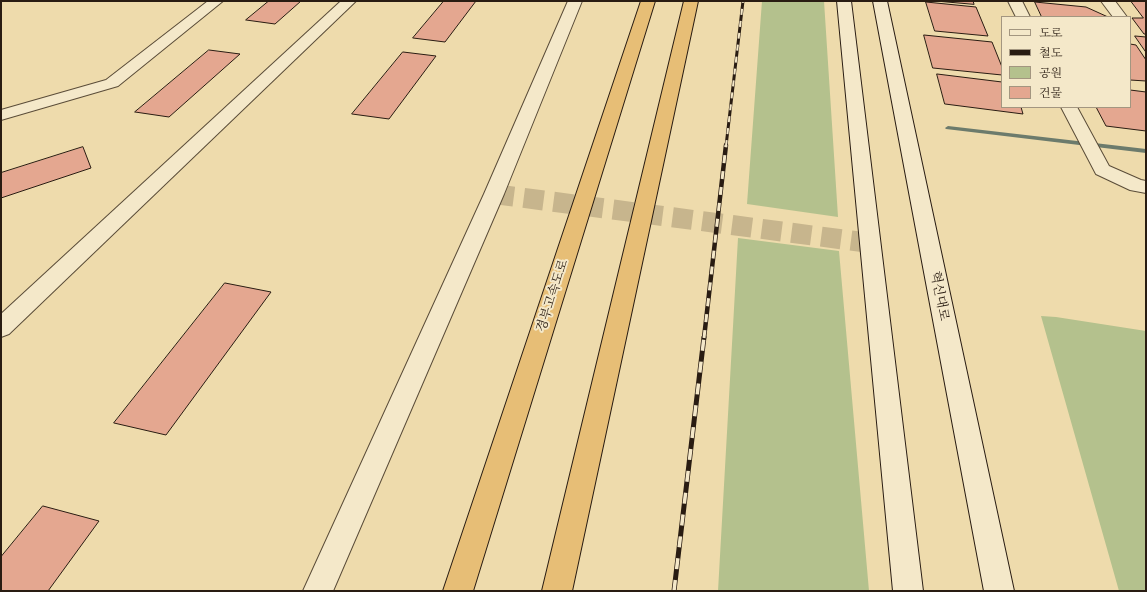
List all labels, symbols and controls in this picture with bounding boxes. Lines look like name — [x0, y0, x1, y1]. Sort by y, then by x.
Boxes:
legend — [1001, 16, 1131, 108]
text: 도로 — [1039, 26, 1062, 41]
text: 철도 — [1039, 46, 1062, 61]
text: 공원 — [1039, 66, 1062, 81]
text: 건물 — [1039, 86, 1062, 101]
street label: 경부고속도로 — [534, 258, 572, 334]
street label: 혁신대로 — [927, 270, 951, 322]

